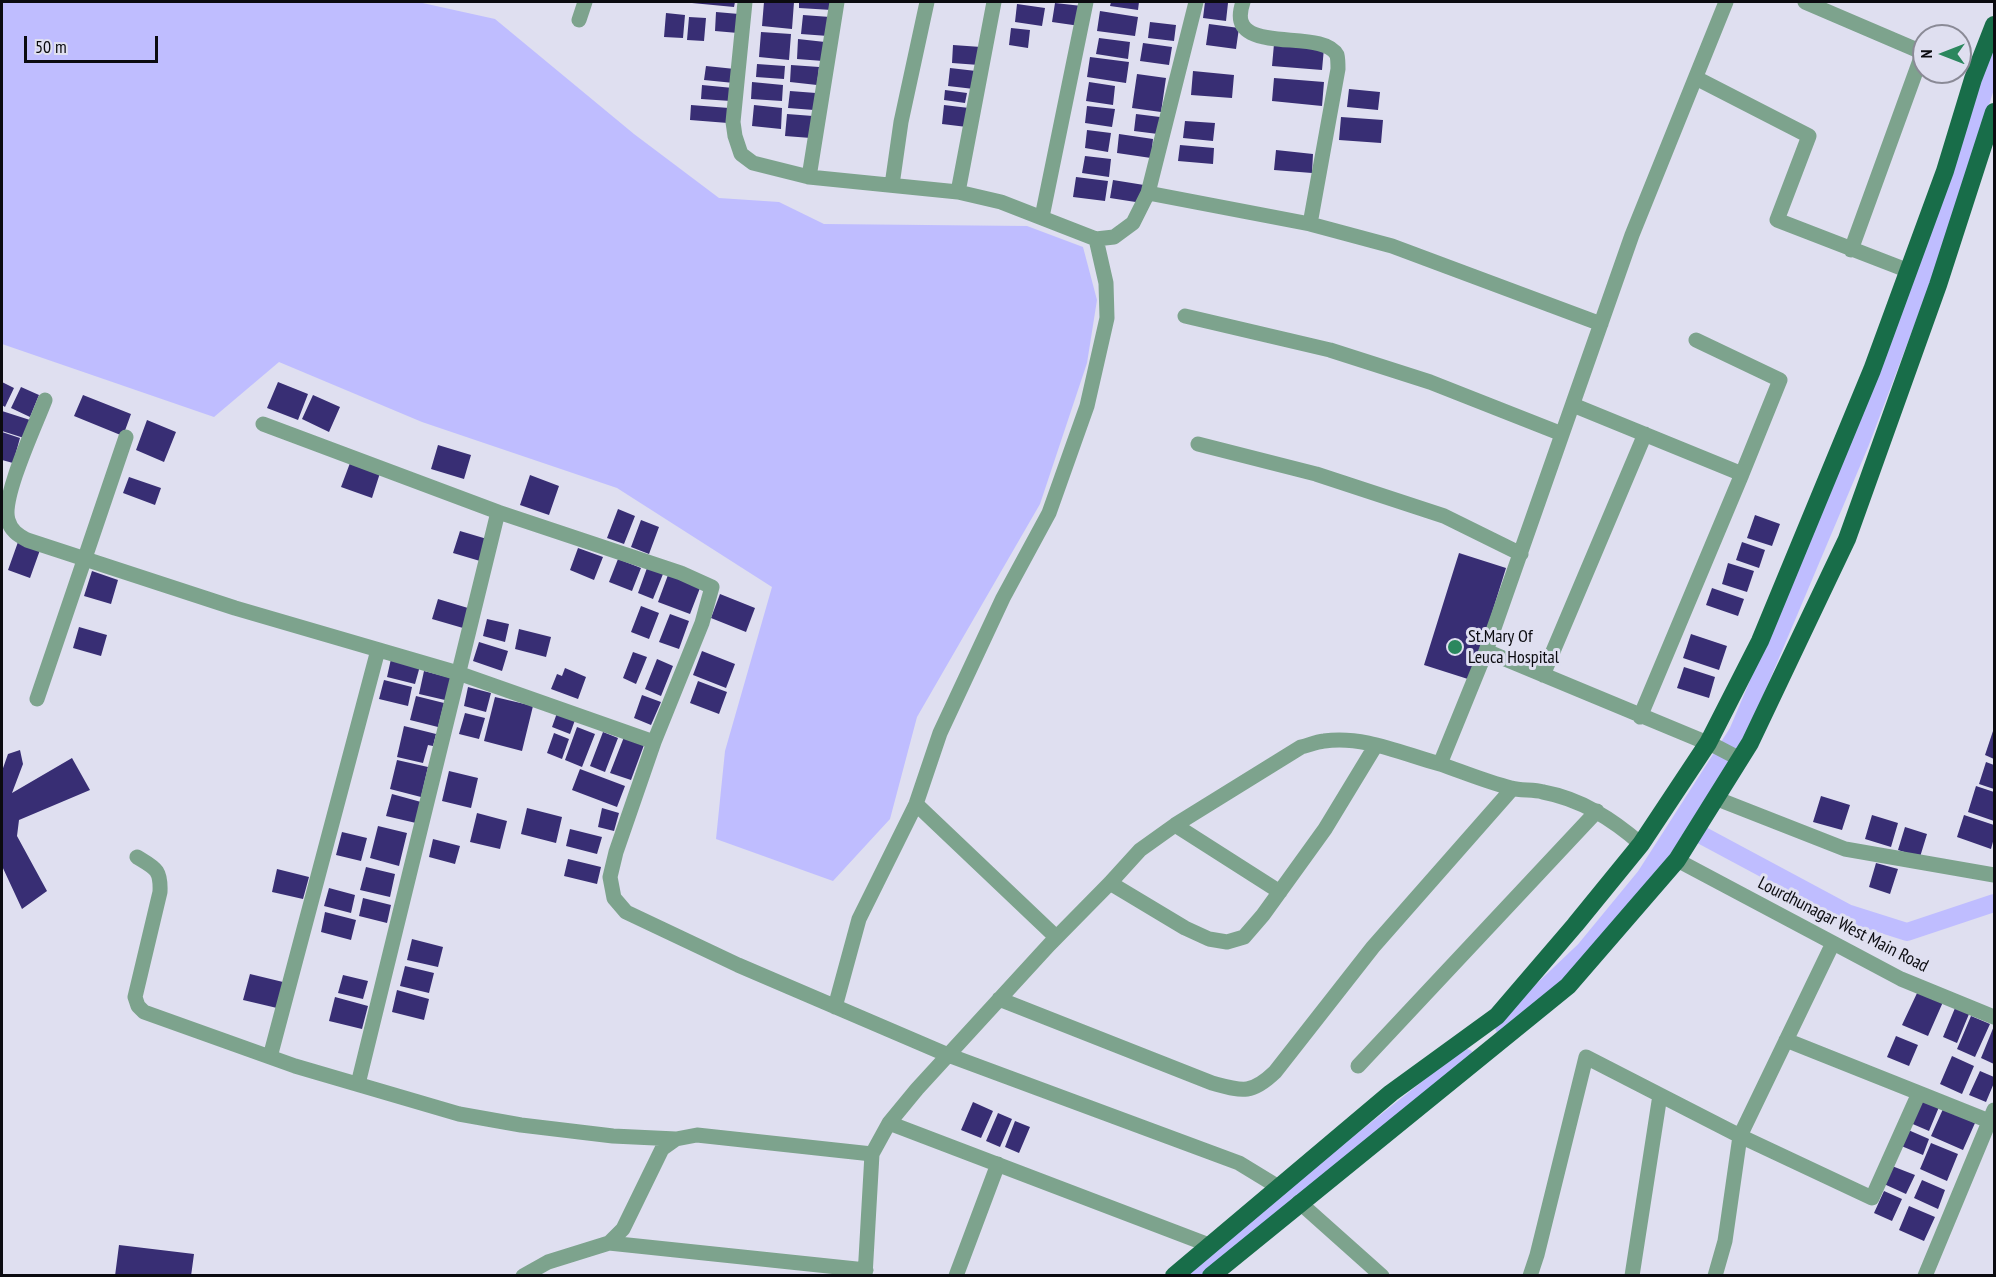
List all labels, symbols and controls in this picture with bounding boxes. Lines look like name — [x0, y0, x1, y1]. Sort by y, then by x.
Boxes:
scale bar — [27, 24, 160, 62]
north arrow — [1912, 24, 1972, 84]
text: 50 m — [35, 35, 67, 58]
text: N — [1916, 50, 1936, 58]
place label: St.Mary Of Leuca Hospital — [1468, 626, 1559, 668]
marker: St.Mary Of Leuca Hospital — [1446, 638, 1464, 656]
street label: Lourdhunagar West Main Road — [1754, 873, 1932, 977]

